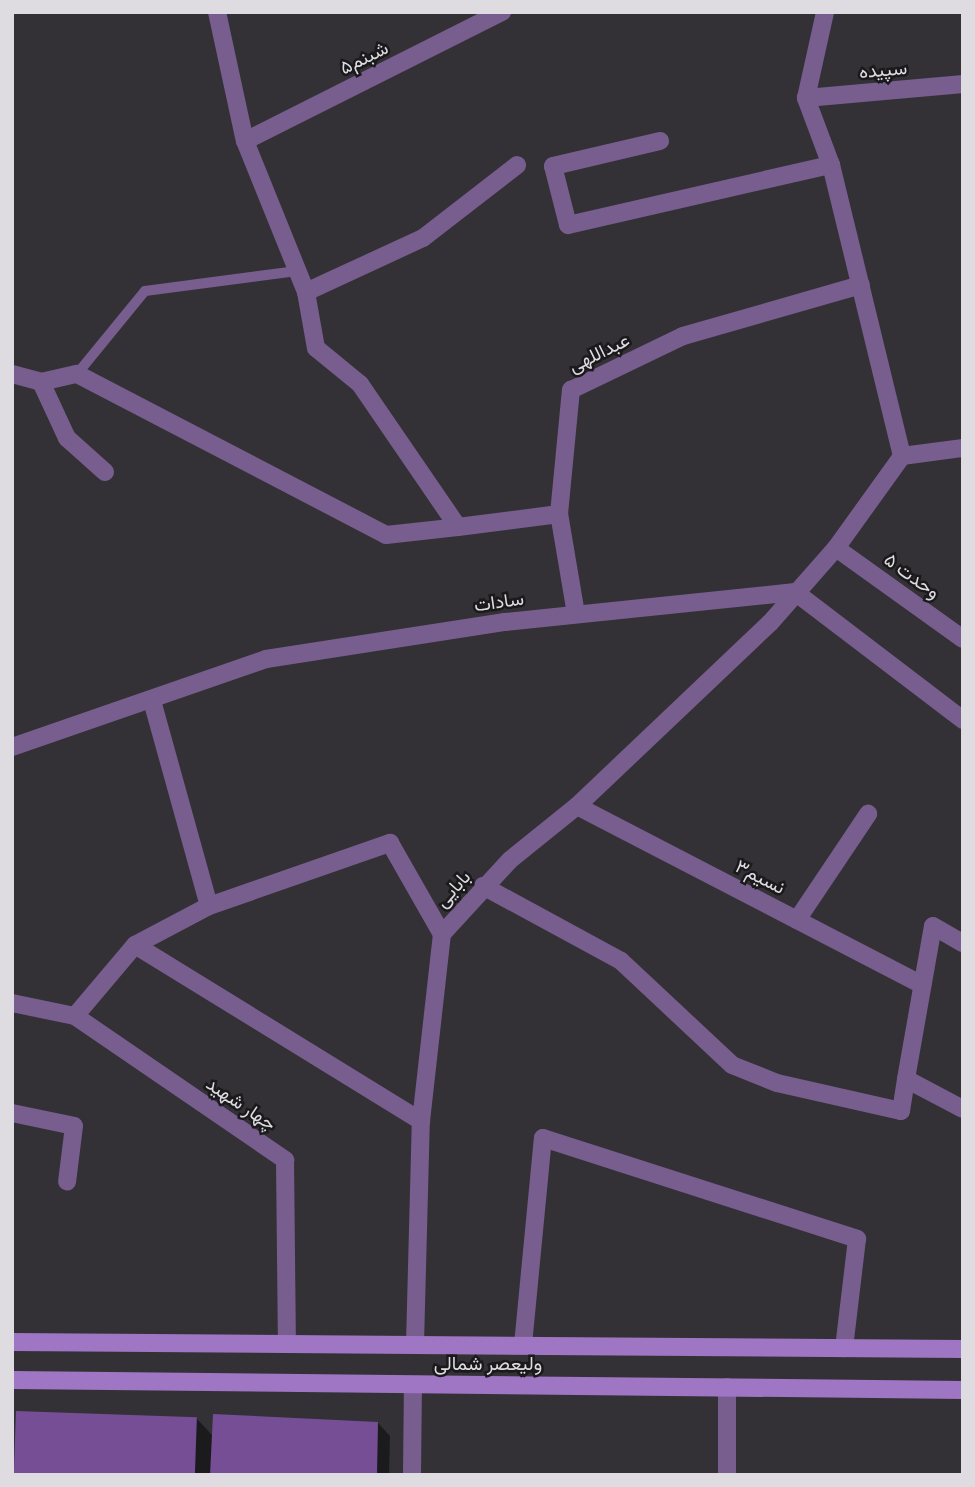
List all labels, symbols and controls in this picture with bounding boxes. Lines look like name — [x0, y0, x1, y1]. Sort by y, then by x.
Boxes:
street label: شبنم۵ — [336, 37, 392, 79]
street label: سپیده — [858, 57, 908, 83]
street label: عبداللهی — [565, 328, 633, 378]
street label: وحدت ۵ — [880, 548, 944, 604]
street label: سادات — [473, 587, 525, 617]
street label: نسیم۳ — [731, 855, 789, 899]
street label: بابایی — [430, 866, 476, 912]
street label: چهار شهید — [202, 1072, 280, 1136]
street label: ولیعصر شمالی — [434, 1353, 542, 1375]

